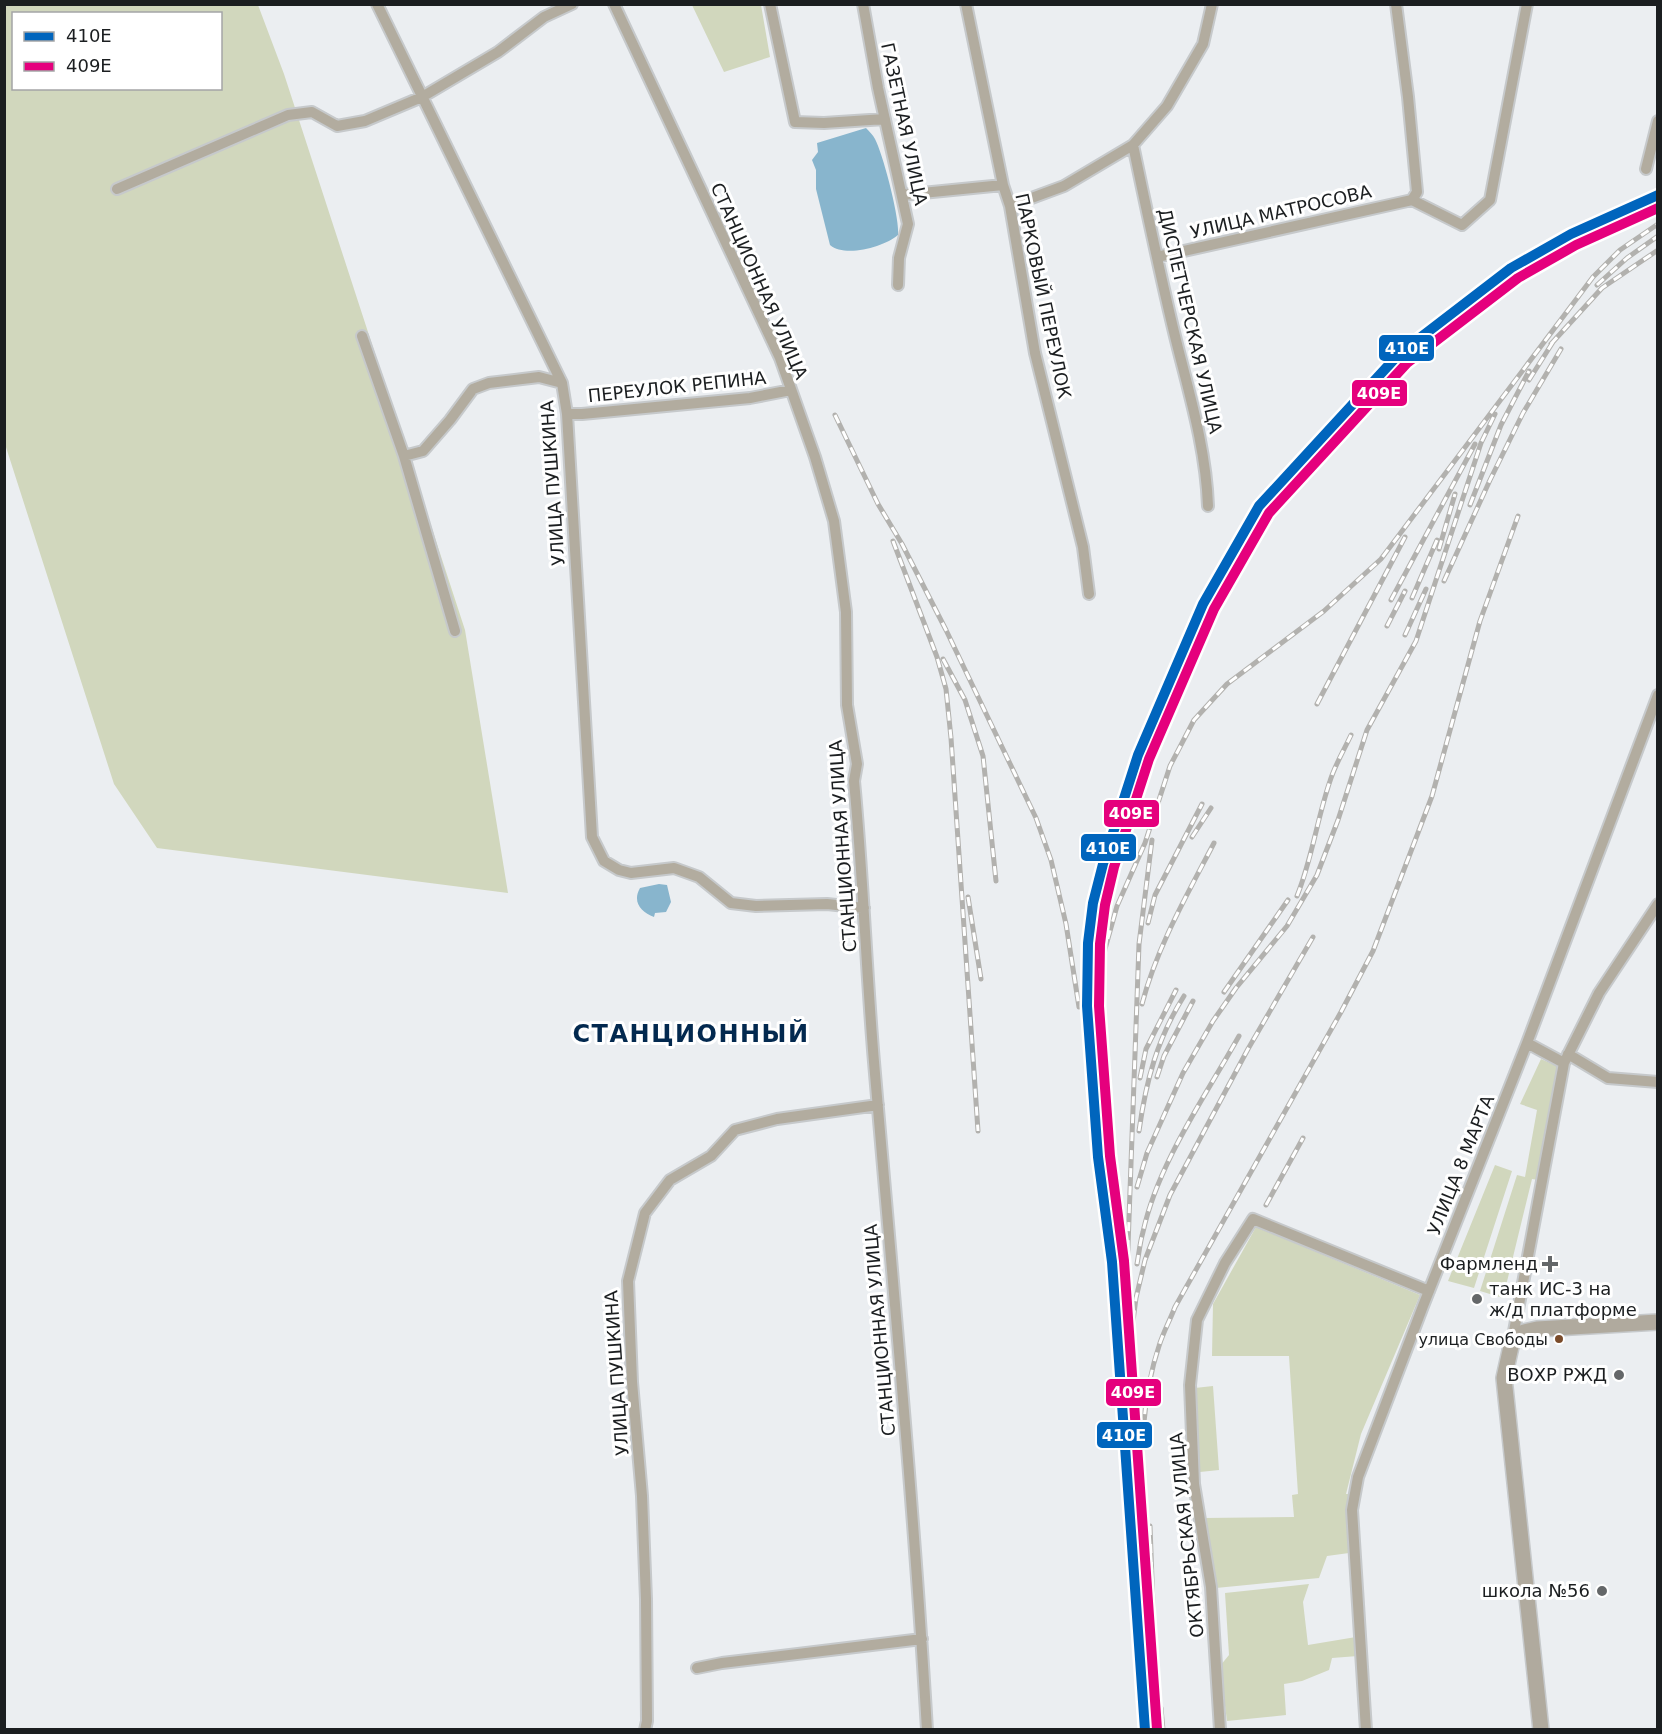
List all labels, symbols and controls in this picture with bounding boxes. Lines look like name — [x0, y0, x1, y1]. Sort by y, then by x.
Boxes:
legend — [12, 12, 222, 90]
text: 410E — [66, 25, 112, 46]
street label: ГАЗЕТНАЯ УЛИЦА — [877, 41, 932, 208]
text: 409E — [66, 55, 112, 76]
street label: СТАНЦИОННАЯ УЛИЦА — [707, 179, 813, 383]
street label: УЛИЦА МАТРОСОВА — [1188, 180, 1374, 243]
street label: ПАРКОВЫЙ ПЕРЕУЛОК — [1011, 191, 1076, 401]
street label: ДИСПЕТЧЕРСКАЯ УЛИЦА — [1154, 206, 1227, 436]
line badge: 410E — [1378, 334, 1435, 362]
text: 410E — [1385, 339, 1429, 358]
street label: ПЕРЕУЛОК РЕПИНА — [587, 367, 768, 406]
line badge: 409E — [1351, 379, 1408, 407]
text: 409E — [1357, 384, 1401, 403]
street label: УЛИЦА ПУШКИНА — [536, 399, 569, 566]
street label: СТАНЦИОННАЯ УЛИЦА — [825, 738, 860, 953]
line badge: 409E — [1103, 799, 1160, 828]
text: 409E — [1109, 804, 1153, 823]
line badge: 410E — [1080, 833, 1137, 862]
text: 410E — [1086, 839, 1130, 858]
district label: СТАНЦИОННЫЙ — [572, 1019, 810, 1048]
street label: УЛИЦА 8 МАРТА — [1423, 1091, 1498, 1238]
street label: СТАНЦИОННАЯ УЛИЦА — [860, 1222, 899, 1437]
place label: Фармленд — [1440, 1253, 1538, 1274]
marker: Фармленд — [1543, 1257, 1557, 1271]
place label: танк ИС-3 на ж/д платформе — [1489, 1278, 1637, 1320]
street label: УЛИЦА ПУШКИНА — [600, 1289, 633, 1456]
marker: танк ИС-3 на ж/д платформе — [1470, 1292, 1484, 1306]
place label: улица Свободы — [1418, 1330, 1548, 1349]
marker: улица Свободы — [1553, 1333, 1565, 1345]
place label: ВОХР РЖД — [1507, 1364, 1607, 1385]
marker: ВОХР РЖД — [1612, 1368, 1626, 1382]
line badge: 409E — [1105, 1378, 1162, 1407]
text: 409E — [1111, 1383, 1155, 1402]
line badge: 410E — [1096, 1421, 1153, 1449]
text: 410E — [1102, 1426, 1146, 1445]
street label: ОКТЯБРЬСКАЯ УЛИЦА — [1165, 1431, 1208, 1639]
place label: школа №56 — [1482, 1580, 1590, 1601]
marker: школа №56 — [1595, 1584, 1609, 1598]

